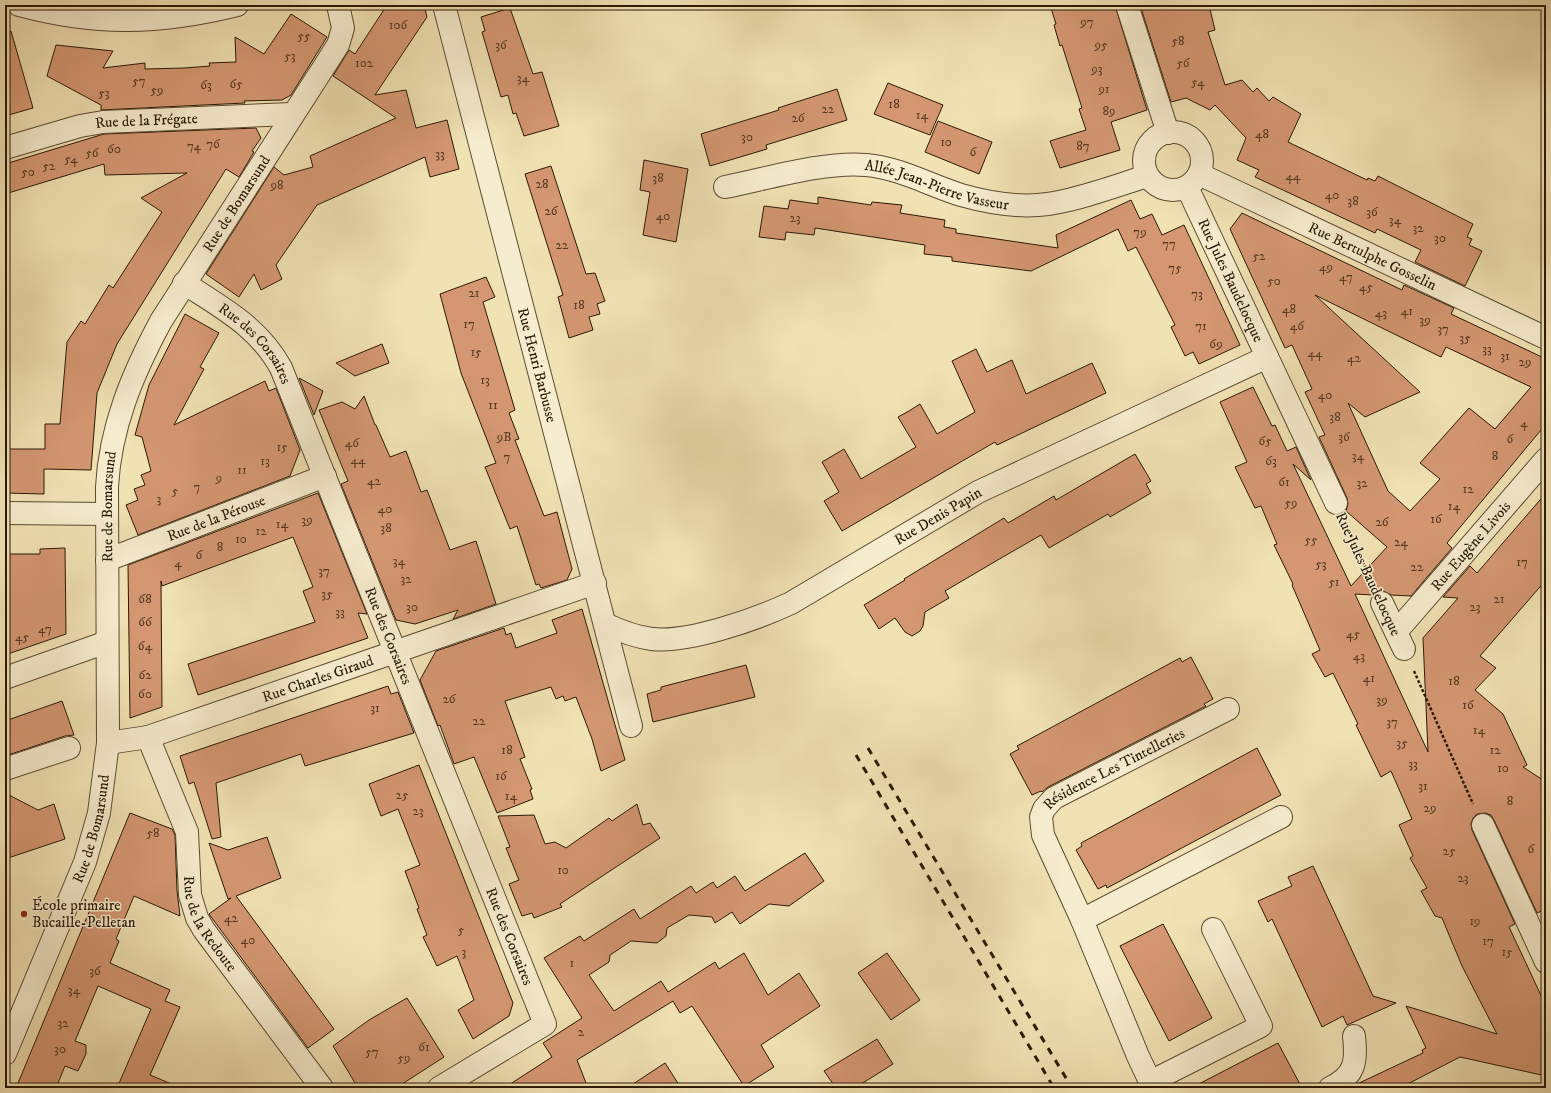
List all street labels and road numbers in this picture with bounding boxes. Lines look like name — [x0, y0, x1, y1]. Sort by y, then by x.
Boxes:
street label: Rue de la Frégate — [94, 108, 198, 133]
street label: Rue de Bomarsund — [198, 151, 275, 256]
street label: Allée Jean-Pierre Vasseur — [864, 155, 1010, 214]
street label: Rue Jules Baudelocque — [1194, 215, 1268, 345]
street label: Rue Bertulphe Gosselin — [1305, 218, 1440, 295]
street label: Rue des Corsaires — [215, 299, 296, 387]
street label: Rue Henri Barbusse — [513, 306, 561, 424]
street label: Rue de Bomarsund — [97, 449, 121, 562]
street label: Rue Denis Papin — [891, 483, 985, 549]
street label: Rue de la Pérouse — [164, 490, 268, 545]
street label: Rue Eugène Livois — [1427, 497, 1515, 595]
street label: Rue Jules Baudelocque — [1331, 509, 1405, 639]
street label: Rue des Corsaires — [361, 584, 417, 687]
street label: Rue Charles Giraud — [260, 650, 376, 706]
street label: Résidence Les Tintelleries — [1039, 723, 1188, 813]
street label: Rue de Bomarsund — [68, 773, 113, 886]
street label: Rue de la Redoute — [180, 875, 241, 976]
street label: Rue des Corsaires — [482, 885, 538, 988]

